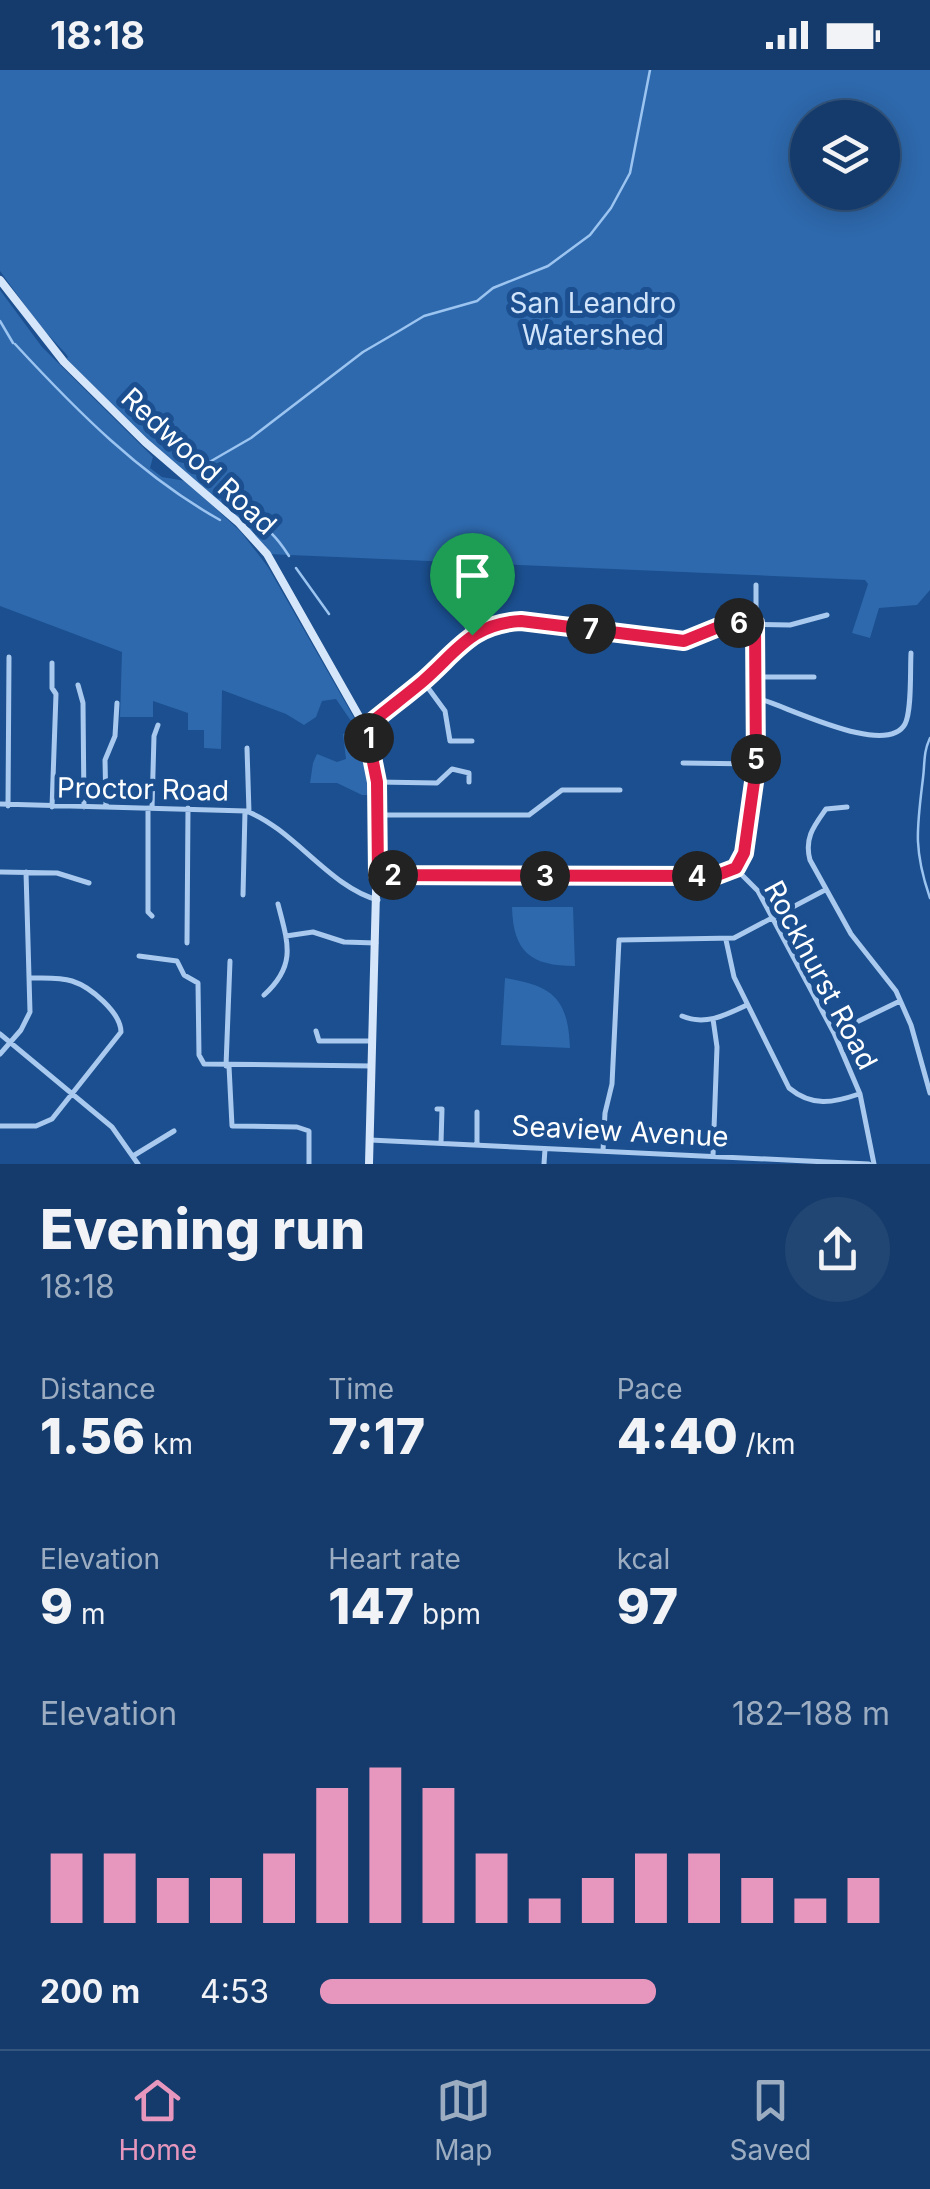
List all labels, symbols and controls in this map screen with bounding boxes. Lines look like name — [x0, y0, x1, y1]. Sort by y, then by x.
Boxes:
text: 18:18 — [50, 12, 145, 58]
map controls — [790, 100, 900, 210]
button: layers — [790, 100, 900, 210]
park label: San Leandro Watershed — [510, 286, 676, 352]
street label: Redwood Road — [114, 380, 284, 542]
pin — [430, 533, 515, 636]
icon: arrive — [445, 548, 500, 603]
pin: 6 — [714, 598, 764, 648]
pin: 7 — [566, 604, 616, 654]
text: 6 — [730, 606, 748, 640]
text: 7 — [583, 612, 599, 646]
pin: 1 — [344, 713, 394, 763]
text: 1 — [363, 721, 375, 755]
pin: 5 — [731, 734, 781, 784]
text: 5 — [747, 742, 765, 776]
street label: Proctor Road — [57, 770, 229, 808]
pin: 2 — [368, 850, 418, 900]
pin: 3 — [520, 851, 570, 901]
pin: 4 — [672, 851, 722, 901]
text: 2 — [384, 858, 402, 892]
text: 3 — [536, 859, 554, 893]
text: 4 — [688, 859, 706, 893]
street label: Rockhurst Road — [757, 875, 885, 1075]
street label: Seaview Avenue — [511, 1108, 729, 1154]
text: Evening run — [40, 1196, 365, 1262]
button: share — [785, 1197, 890, 1302]
text: 18:18 — [40, 1267, 115, 1306]
text: Distance — [40, 1372, 156, 1406]
text: Time — [328, 1372, 394, 1406]
text: Pace — [617, 1372, 683, 1406]
text: 1.56 — [40, 1406, 145, 1466]
text: 7:17 — [328, 1406, 425, 1466]
text: 4:40 — [617, 1406, 738, 1466]
text: km — [145, 1427, 193, 1461]
text: /km — [738, 1427, 796, 1461]
text: Elevation — [40, 1542, 160, 1576]
text: Heart rate — [328, 1542, 461, 1576]
text: kcal — [617, 1542, 670, 1576]
text: 9 — [40, 1576, 73, 1636]
text: 147 — [328, 1576, 414, 1636]
text: 97 — [617, 1576, 678, 1636]
text: m — [73, 1597, 106, 1631]
text: bpm — [414, 1597, 481, 1631]
text: Elevation — [40, 1694, 177, 1733]
text: 182–188 m — [732, 1694, 890, 1733]
text: 200 m — [40, 1972, 140, 2011]
text: 4:53 — [200, 1972, 269, 2011]
tab: Home — [119, 2073, 197, 2167]
tab: Map — [434, 2073, 492, 2167]
tab: Saved — [729, 2073, 811, 2167]

